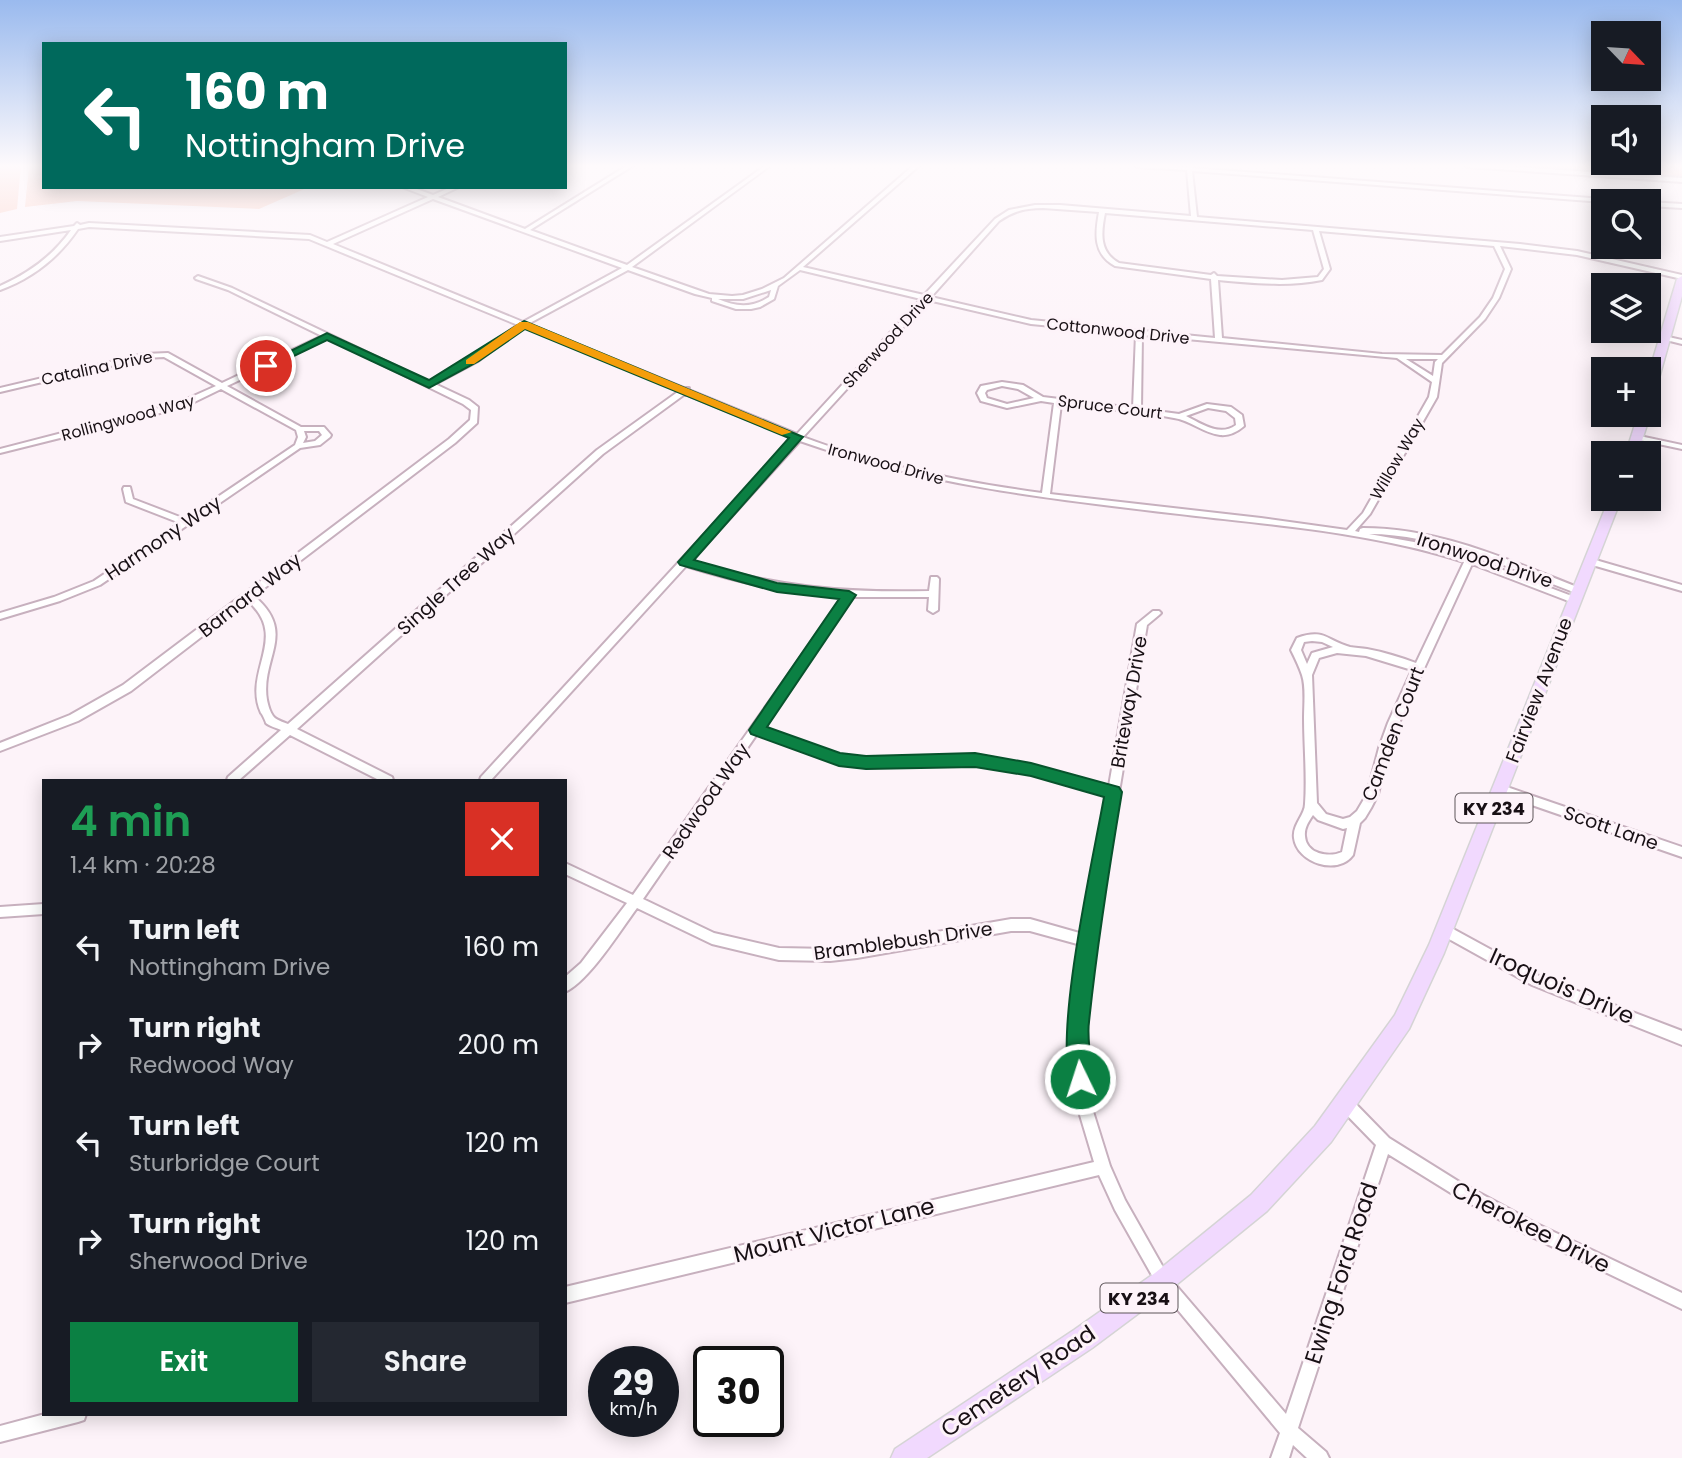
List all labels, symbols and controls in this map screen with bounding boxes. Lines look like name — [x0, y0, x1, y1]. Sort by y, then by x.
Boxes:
north arrow — [1591, 21, 1661, 91]
map controls — [1591, 21, 1661, 511]
text: 160 m — [185, 58, 329, 126]
icon: left — [70, 70, 161, 161]
button: sound — [1591, 105, 1661, 175]
text: Nottingham Drive — [185, 123, 465, 168]
button: search — [1591, 189, 1661, 259]
button: layers — [1591, 273, 1661, 343]
street label: Sherwood Drive — [837, 287, 939, 393]
street label: Cottonwood Drive — [1045, 312, 1191, 350]
pin — [236, 336, 296, 396]
street label: Catalina Drive — [39, 345, 155, 391]
icon: arrive — [247, 347, 285, 385]
button: + — [1591, 357, 1661, 427]
street label: Rollingwood Way — [59, 389, 197, 447]
street label: Spruce Court — [1057, 389, 1164, 425]
street label: Willow Way — [1364, 414, 1430, 504]
street label: Ironwood Drive — [825, 437, 947, 491]
button: − — [1591, 441, 1661, 511]
street label: Harmony Way — [100, 489, 227, 587]
street label: Single Tree Way — [391, 520, 521, 641]
street label: Ironwood Drive — [1414, 525, 1556, 595]
street label: Barnard Way — [193, 546, 307, 644]
street label: Fairview Avenue — [1499, 614, 1579, 766]
street label: Briteway Drive — [1104, 634, 1154, 770]
street label: Camden Court — [1355, 663, 1431, 805]
street label: Redwood Way — [656, 737, 756, 864]
text: 4 min — [70, 792, 191, 851]
road number: KY 234 — [1456, 794, 1532, 822]
street label: Scott Lane — [1560, 799, 1662, 857]
button: close — [465, 802, 539, 876]
text: 1.4 km · 20:28 — [70, 849, 216, 881]
text: Turn left — [129, 912, 240, 948]
street label: Bramblebush Drive — [812, 915, 994, 967]
icon: left — [70, 928, 108, 966]
text: 160 m — [464, 929, 539, 965]
street label: Iroquois Drive — [1484, 940, 1640, 1032]
text: Nottingham Drive — [129, 951, 330, 983]
text: Turn right — [129, 1010, 261, 1046]
icon: right — [70, 1026, 108, 1064]
text: 200 m — [458, 1027, 539, 1063]
position arrow — [1043, 1042, 1117, 1116]
text: Redwood Way — [129, 1049, 294, 1081]
text: Turn left — [129, 1108, 240, 1144]
icon: left — [70, 1124, 108, 1162]
text: 120 m — [466, 1125, 539, 1161]
text: Sturbridge Court — [129, 1147, 320, 1179]
street label: Cherokee Drive — [1446, 1173, 1616, 1281]
street label: Ewing Ford Road — [1297, 1178, 1385, 1368]
street label: Mount Victor Lane — [730, 1190, 938, 1270]
text: Turn right — [129, 1206, 261, 1242]
icon: right — [70, 1222, 108, 1260]
text: 120 m — [466, 1223, 539, 1259]
text: Sherwood Drive — [129, 1245, 308, 1277]
road number: KY 234 — [1100, 1283, 1178, 1312]
street label: Cemetery Road — [934, 1317, 1102, 1445]
button: Exit — [70, 1322, 298, 1402]
button: Share — [312, 1322, 539, 1402]
speed limit sign: 30 — [693, 1346, 784, 1437]
text: 29 — [613, 1358, 654, 1407]
text: km/h — [610, 1396, 657, 1421]

